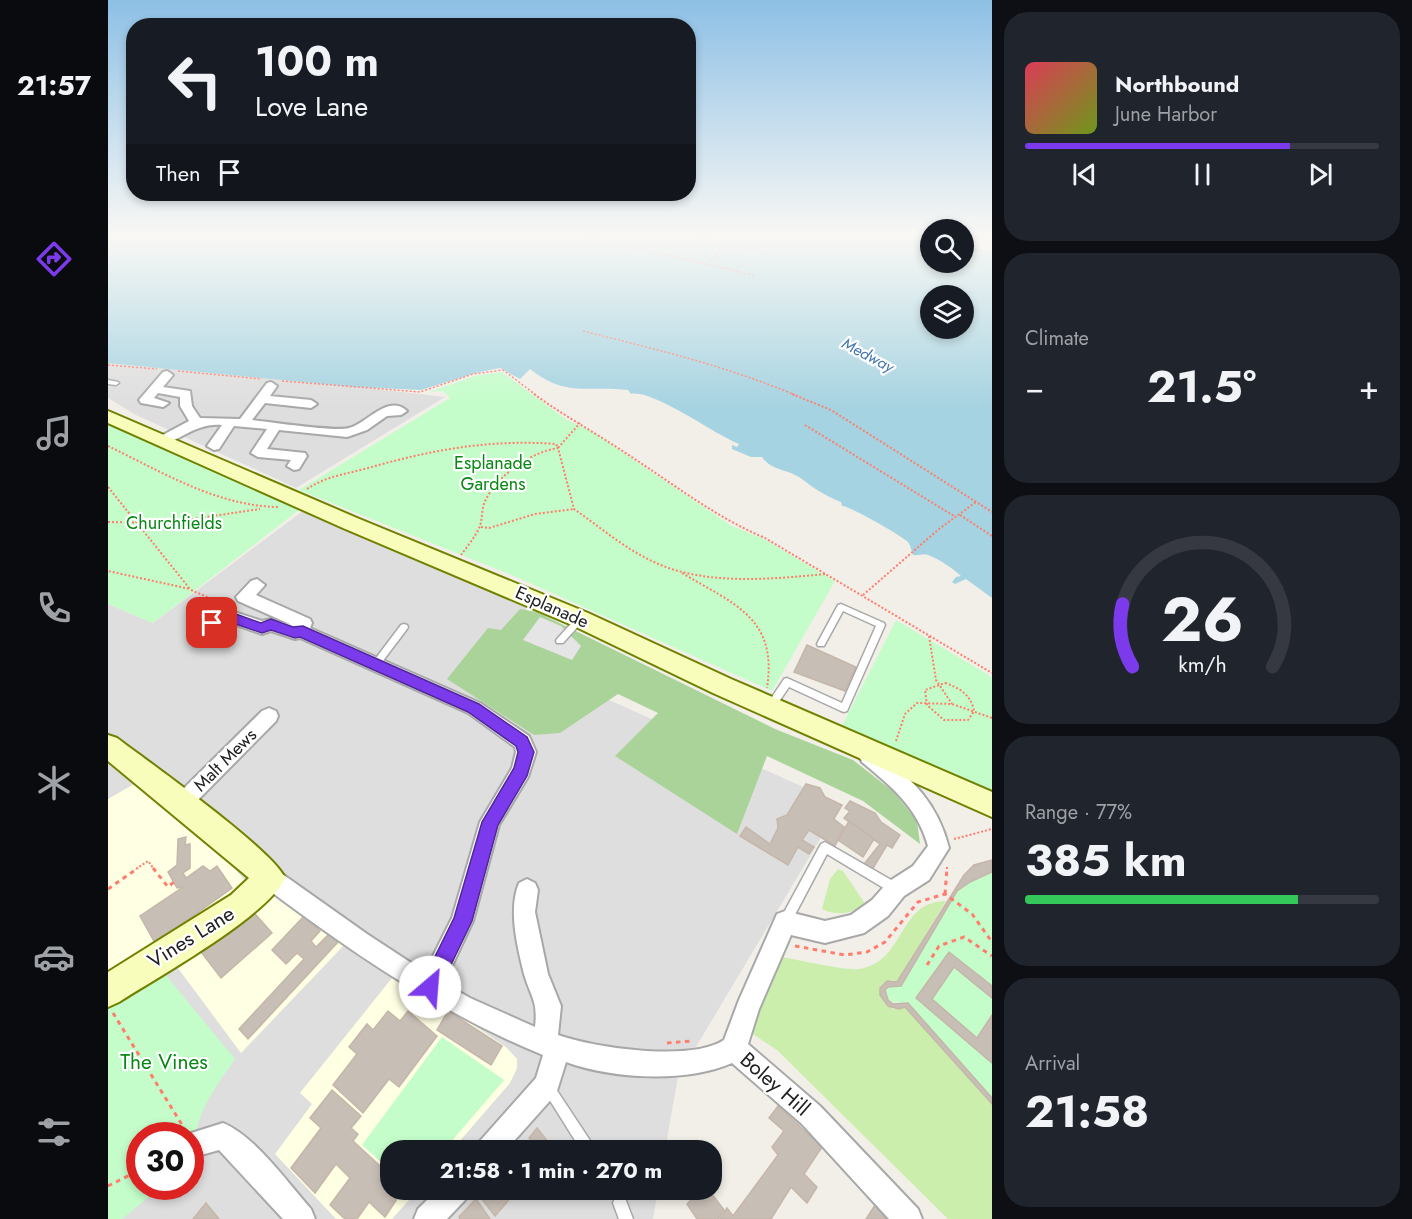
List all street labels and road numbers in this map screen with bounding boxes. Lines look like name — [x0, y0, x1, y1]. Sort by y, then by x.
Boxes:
street label: Esplanade — [511, 579, 593, 635]
street label: Malt Mews — [187, 722, 263, 798]
street label: Vines Lane — [142, 898, 240, 976]
street label: Boley Hill — [733, 1045, 817, 1123]

